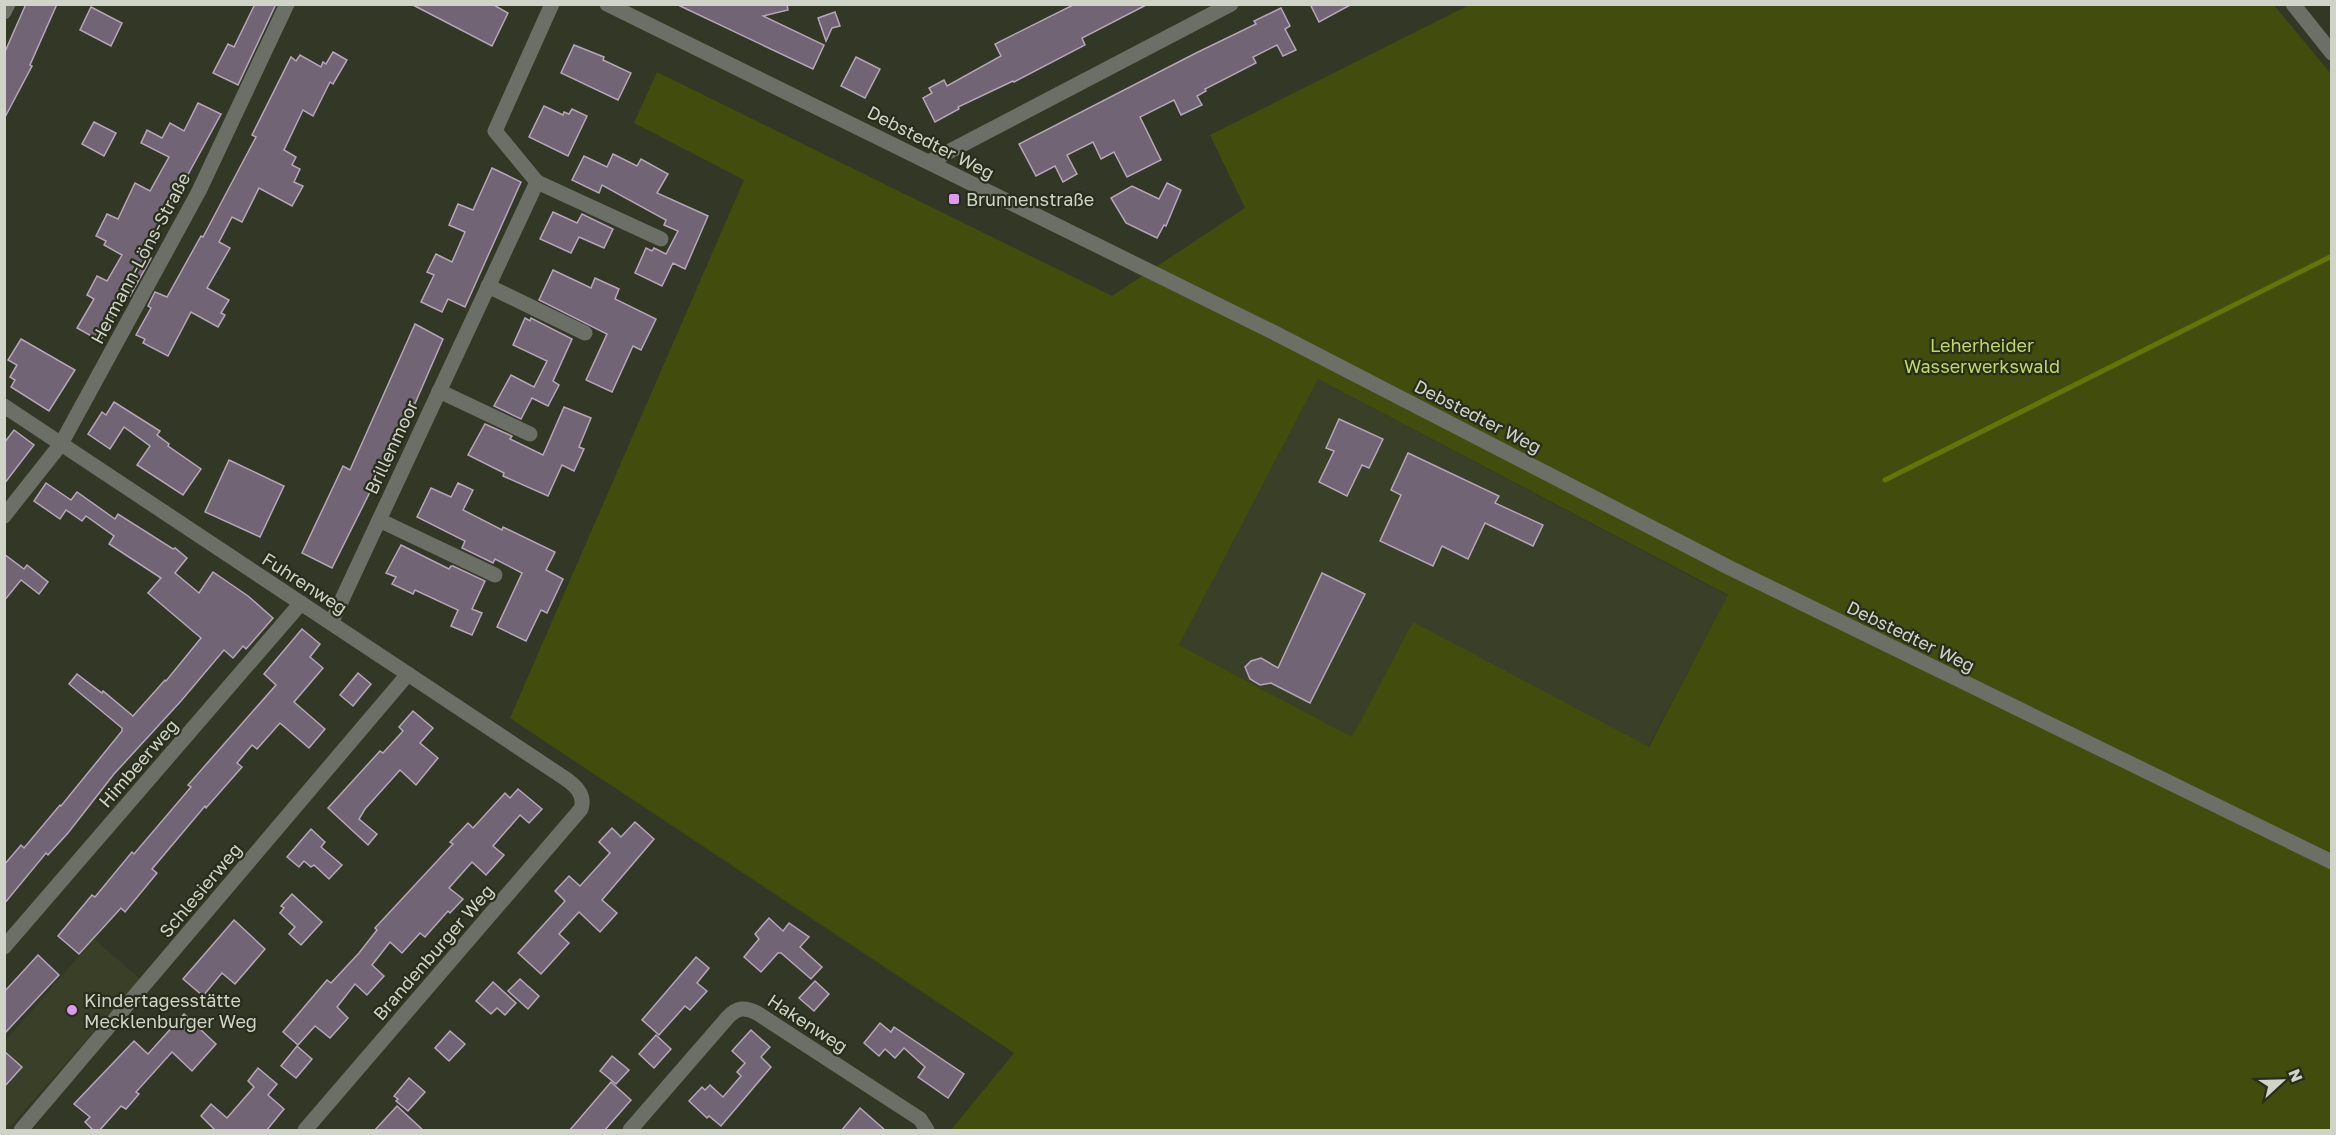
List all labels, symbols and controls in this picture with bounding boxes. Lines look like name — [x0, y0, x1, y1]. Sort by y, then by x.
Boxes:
street label: Debstedter Weg — [864, 101, 998, 183]
street label: Hermann-Löns-Straße — [85, 169, 195, 347]
place label: Brunnenstraße — [966, 188, 1094, 210]
marker: Brunnenstraße — [947, 192, 961, 206]
park label: Leherheider Wasserwerkswald — [1904, 334, 2060, 377]
street label: Debstedter Weg — [1411, 375, 1545, 457]
street label: Brillenmoor — [360, 396, 422, 498]
street label: Fuhrenweg — [258, 547, 352, 619]
street label: Debstedter Weg — [1843, 596, 1979, 676]
street label: Himbeerweg — [94, 714, 182, 812]
street label: Schlesierweg — [154, 838, 246, 942]
street label: Brandenburger Weg — [368, 880, 498, 1024]
place label: Kindertagesstätte Mecklenburger Weg — [84, 989, 257, 1032]
street label: Hakenweg — [764, 989, 852, 1057]
marker: Kindertagesstätte Mecklenburger Weg — [65, 1003, 79, 1017]
north arrow — [2252, 1051, 2312, 1111]
text: N — [2284, 1066, 2307, 1085]

